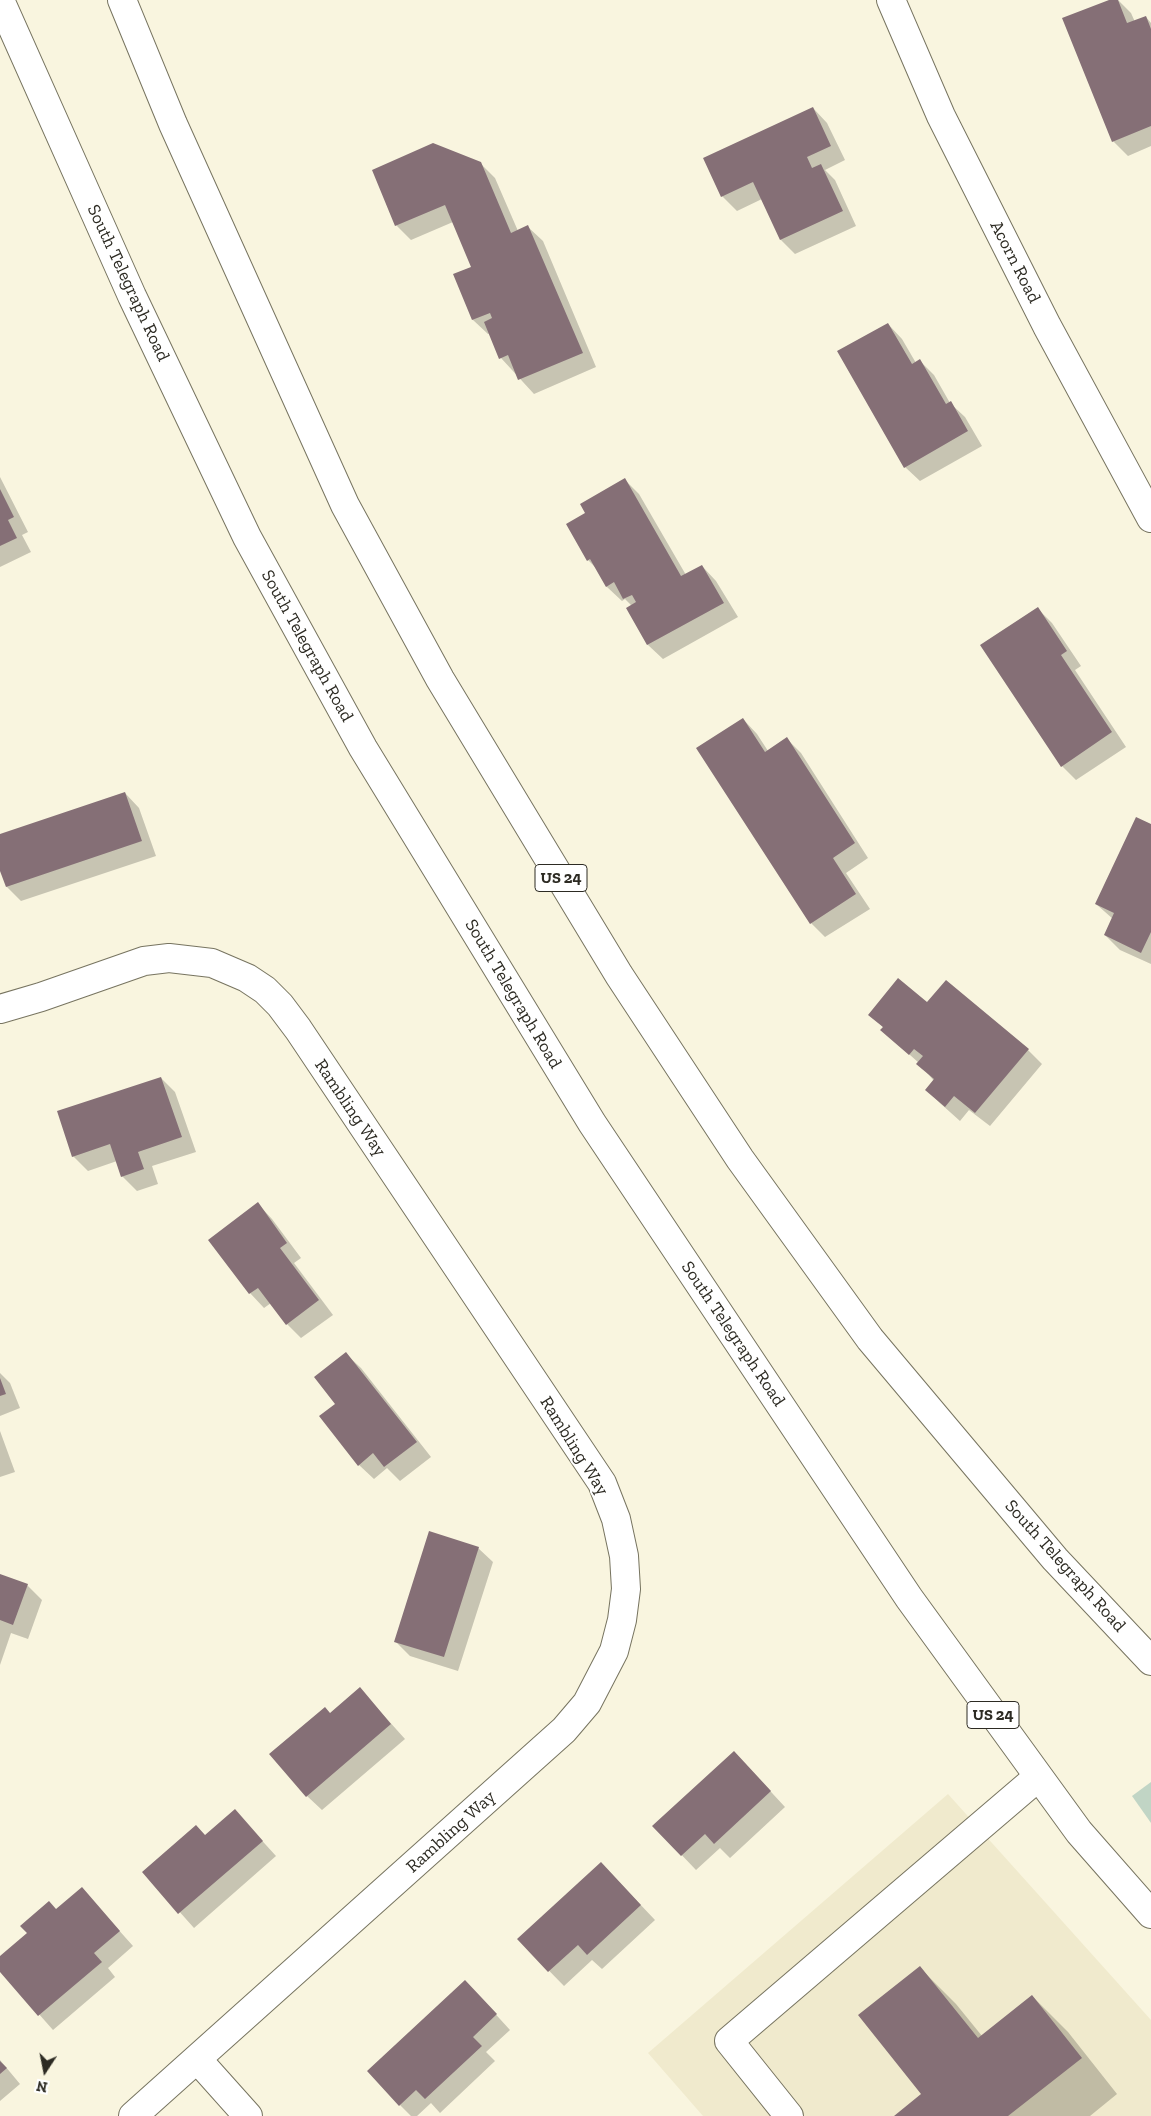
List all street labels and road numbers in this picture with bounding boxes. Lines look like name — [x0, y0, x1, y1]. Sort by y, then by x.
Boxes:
street label: South Telegraph Road — [82, 201, 174, 365]
street label: Acorn Road — [985, 217, 1045, 307]
street label: South Telegraph Road — [256, 566, 358, 726]
road number: US 24 — [535, 864, 587, 891]
street label: South Telegraph Road — [460, 915, 566, 1073]
street label: Rambling Way — [310, 1055, 390, 1161]
street label: South Telegraph Road — [676, 1257, 790, 1411]
street label: Rambling Way — [535, 1393, 613, 1499]
street label: South Telegraph Road — [1000, 1495, 1130, 1637]
road number: US 24 — [967, 1702, 1019, 1728]
street label: Rambling Way — [402, 1786, 500, 1878]

